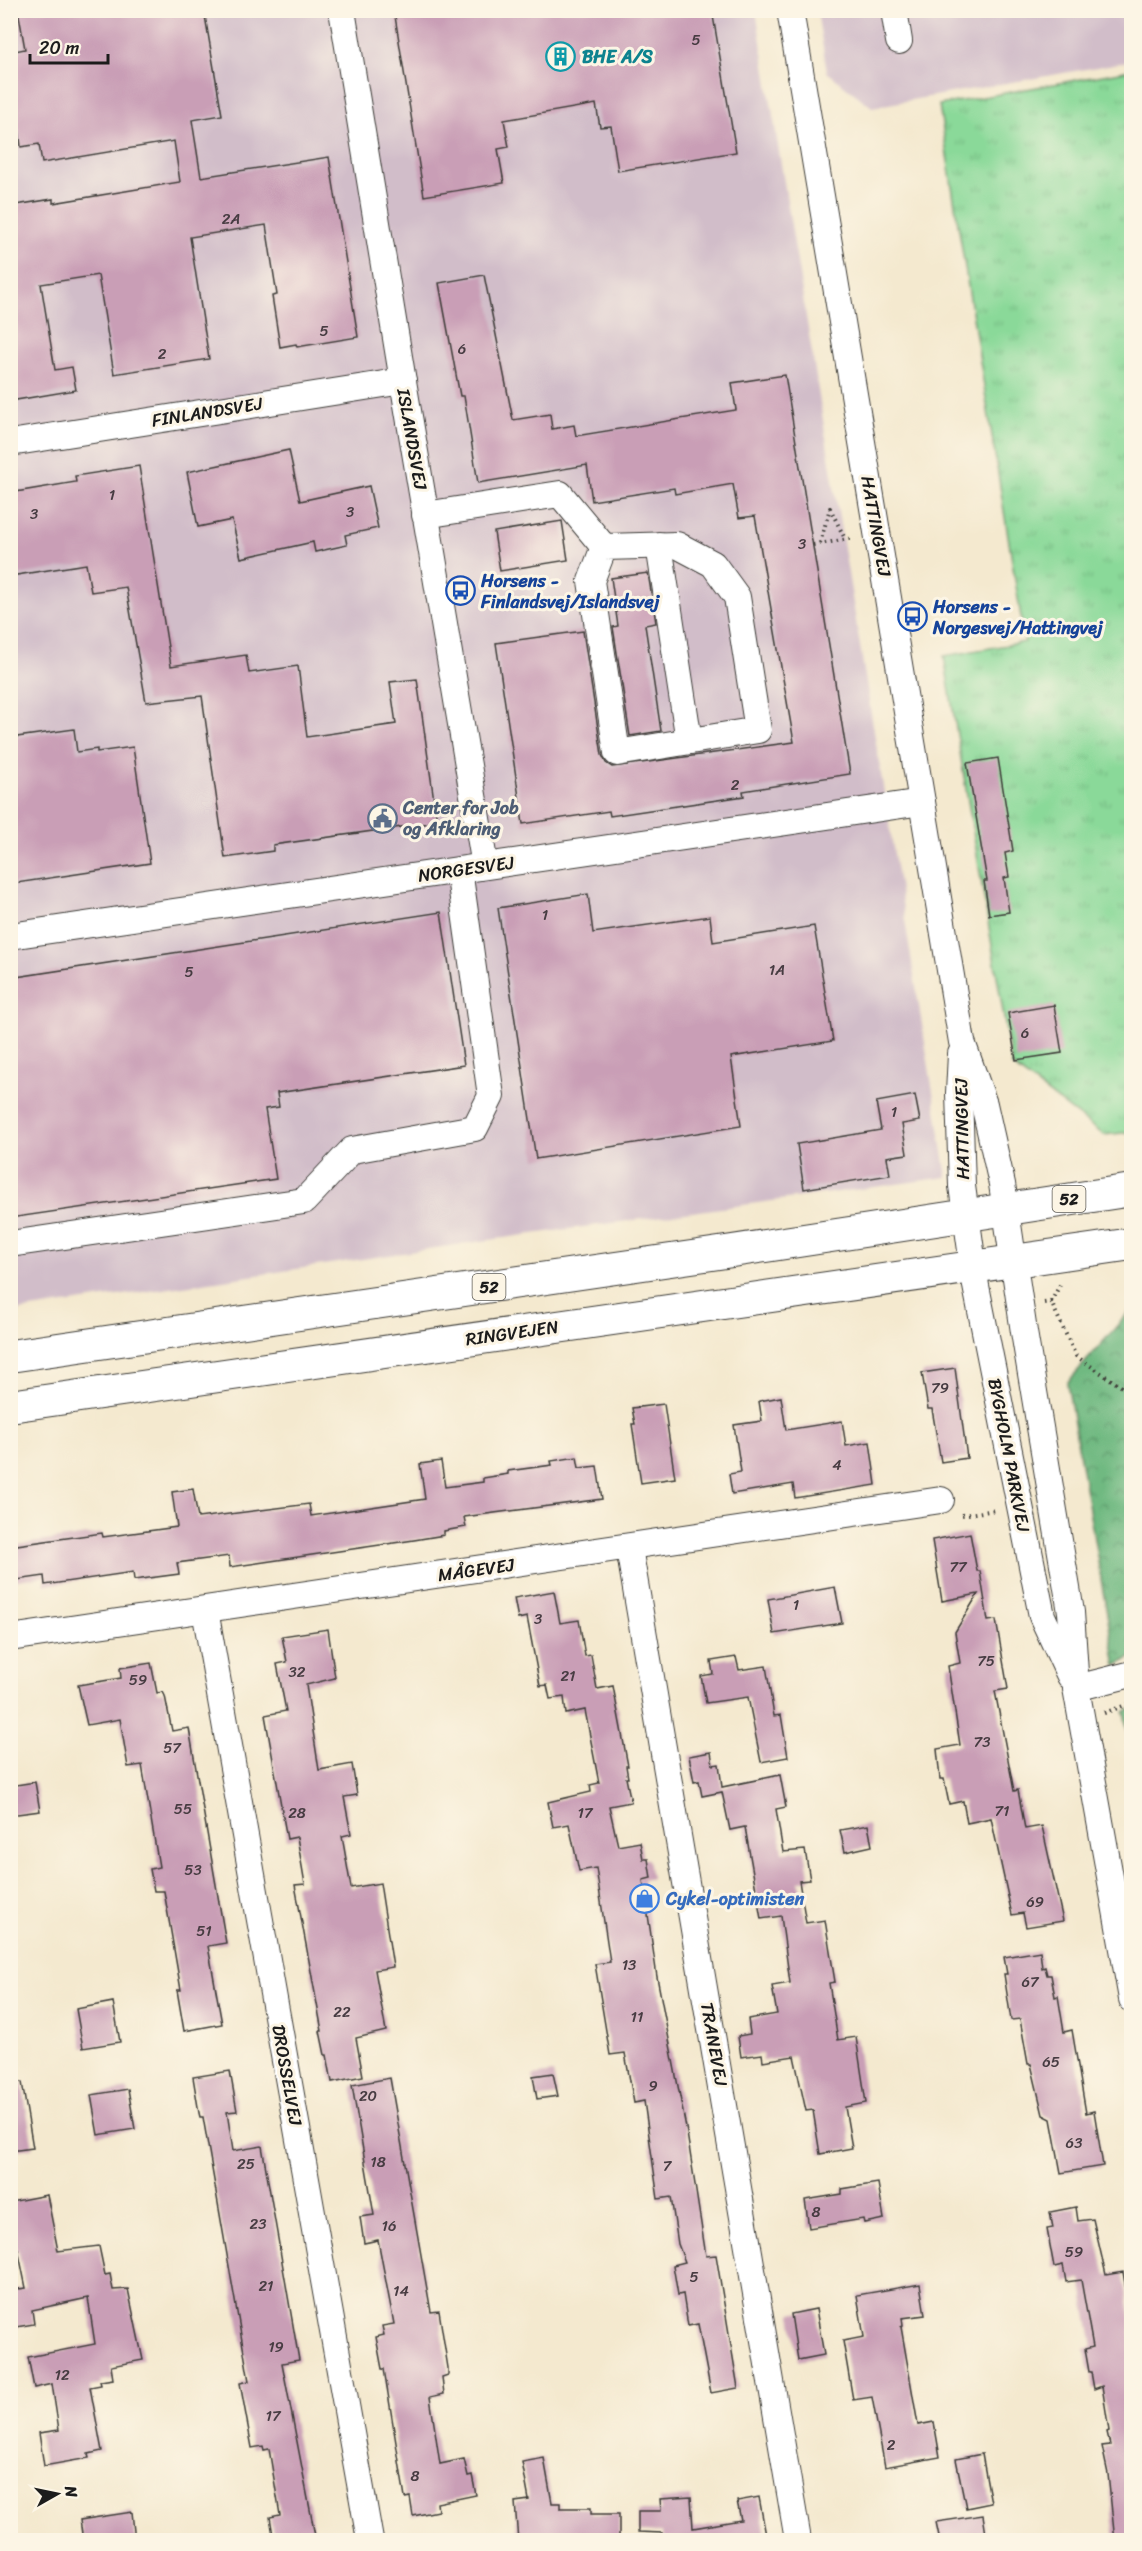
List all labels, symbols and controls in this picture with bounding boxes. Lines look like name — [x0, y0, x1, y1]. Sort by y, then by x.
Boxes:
scale bar — [30, 27, 108, 65]
house number: 5 — [691, 27, 701, 53]
text: 20 m — [39, 32, 79, 64]
building icon: BHE A/S — [545, 41, 577, 73]
place label: BHE A/S — [582, 41, 653, 73]
house number: 2A — [222, 206, 240, 232]
house number: 5 — [319, 318, 329, 344]
house number: 6 — [458, 336, 466, 362]
house number: 2 — [158, 341, 167, 367]
street label: ISLANDSVEJ — [387, 385, 437, 493]
street label: FINLANDSVEJ — [149, 387, 265, 437]
street label: HATTINGVEJ — [851, 473, 901, 579]
house number: 1 — [109, 482, 115, 508]
house number: 3 — [346, 499, 354, 525]
house number: 3 — [30, 501, 38, 527]
house number: 3 — [798, 531, 806, 557]
place label: Horsens - Finlandsvej/Islandsvej — [480, 565, 661, 618]
bus stop icon: Horsens - Finlandsvej/Islandsvej — [444, 575, 476, 607]
place label: Horsens - Norgesvej/Hattingvej — [932, 591, 1104, 644]
bus stop icon: Horsens - Norgesvej/Hattingvej — [896, 601, 928, 633]
house number: 2 — [731, 772, 740, 798]
place label: Center for Job og Afklaring — [402, 792, 519, 845]
public building icon: Center for Job og Afklaring — [366, 802, 398, 834]
street label: NORGESVEJ — [416, 846, 517, 892]
house number: 1 — [542, 902, 548, 928]
house number: 1A — [769, 957, 785, 983]
house number: 5 — [184, 959, 194, 985]
house number: 6 — [1021, 1020, 1029, 1046]
street label: HATTINGVEJ — [945, 1077, 979, 1180]
house number: 1 — [891, 1099, 897, 1125]
road number: 52 — [1052, 1186, 1086, 1212]
road number: 52 — [472, 1274, 506, 1300]
street label: RINGVEJEN — [463, 1311, 561, 1355]
house number: 79 — [931, 1375, 949, 1401]
street label: BYGHOLM PARKVEJ — [978, 1376, 1040, 1535]
house number: 4 — [832, 1452, 842, 1478]
street label: MÅGEVEJ — [436, 1549, 517, 1591]
house number: 77 — [949, 1554, 968, 1580]
house number: 1 — [793, 1592, 799, 1618]
house number: 3 — [534, 1606, 542, 1632]
house number: 75 — [977, 1648, 995, 1674]
house number: 32 — [289, 1659, 306, 1685]
house number: 21 — [560, 1663, 576, 1689]
house number: 59 — [129, 1667, 147, 1693]
house number: 73 — [974, 1729, 990, 1755]
house number: 57 — [163, 1735, 182, 1761]
house number: 55 — [174, 1796, 192, 1822]
house number: 71 — [994, 1798, 1010, 1824]
house number: 28 — [288, 1800, 306, 1826]
house number: 17 — [577, 1800, 594, 1826]
house number: 53 — [184, 1857, 202, 1883]
shop icon: Cykel-optimisten — [629, 1883, 661, 1915]
place label: Cykel-optimisten — [665, 1883, 805, 1915]
house number: 69 — [1026, 1889, 1044, 1915]
house number: 51 — [196, 1918, 212, 1944]
house number: 13 — [622, 1952, 636, 1978]
house number: 67 — [1021, 1969, 1040, 1995]
house number: 22 — [333, 1999, 351, 2025]
street label: TRANEVEJ — [691, 2000, 737, 2089]
house number: 11 — [631, 2004, 643, 2030]
street label: DROSSELVEJ — [262, 2022, 312, 2128]
house number: 65 — [1042, 2049, 1060, 2075]
house number: 9 — [648, 2073, 658, 2099]
house number: 20 — [359, 2083, 377, 2109]
house number: 63 — [1066, 2130, 1082, 2156]
house number: 18 — [370, 2149, 386, 2175]
house number: 25 — [237, 2151, 255, 2177]
house number: 7 — [663, 2153, 673, 2179]
house number: 8 — [811, 2199, 821, 2225]
house number: 23 — [250, 2211, 266, 2237]
house number: 16 — [382, 2213, 396, 2239]
house number: 59 — [1065, 2239, 1083, 2265]
house number: 5 — [689, 2264, 699, 2290]
house number: 21 — [258, 2273, 274, 2299]
house number: 14 — [393, 2278, 409, 2304]
house number: 19 — [268, 2334, 284, 2360]
house number: 12 — [54, 2362, 70, 2388]
house number: 17 — [265, 2403, 282, 2429]
house number: 2 — [887, 2432, 896, 2458]
house number: 8 — [410, 2463, 420, 2489]
north arrow — [27, 2464, 87, 2524]
text: N — [56, 2483, 87, 2500]

